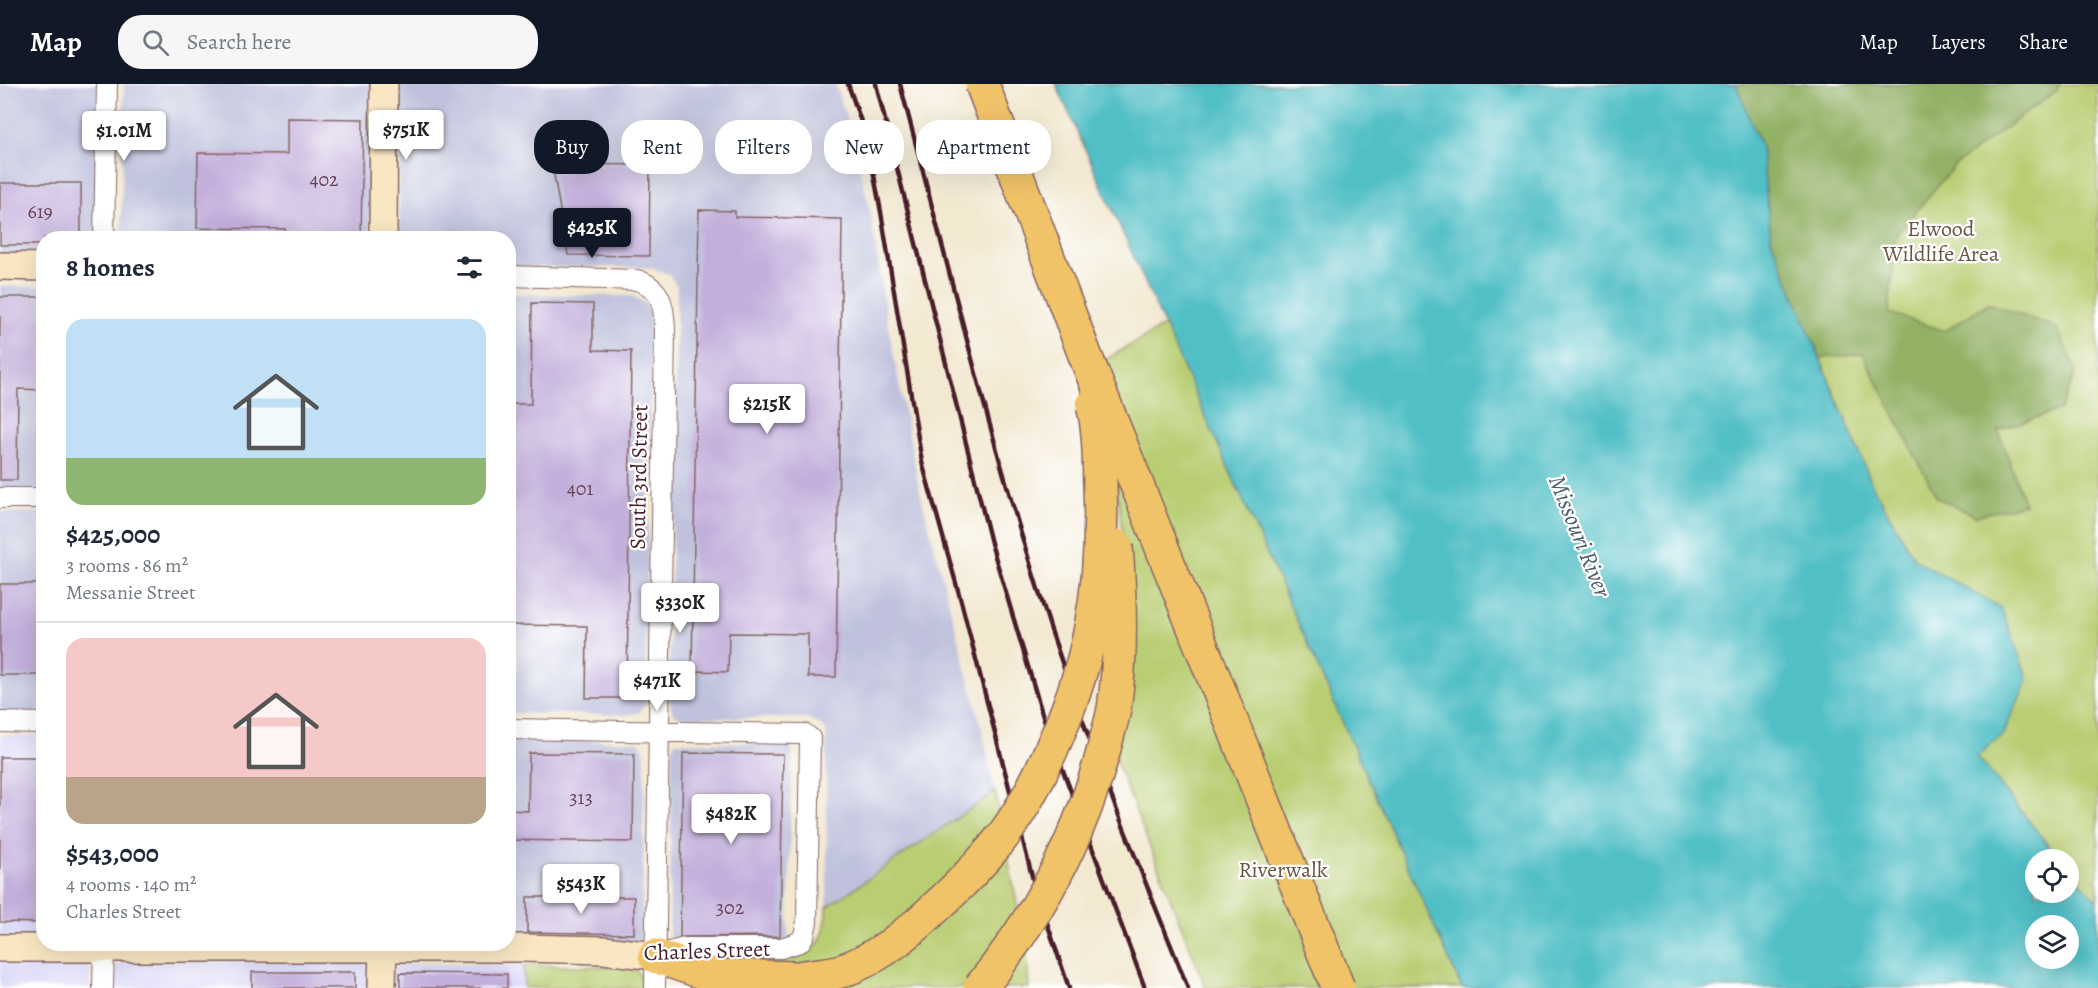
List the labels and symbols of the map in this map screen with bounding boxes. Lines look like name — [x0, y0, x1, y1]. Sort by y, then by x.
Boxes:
pin: $751K — [364, 110, 448, 161]
pin: $1.01M — [75, 111, 173, 162]
house number: 402 — [309, 166, 339, 193]
house number: 619 — [27, 198, 53, 225]
pin: $425K — [550, 208, 634, 259]
park label: Elwood Wildlife Area — [1882, 214, 2000, 269]
pin: $215K — [725, 384, 809, 435]
street label: South 3rd Street — [623, 404, 655, 550]
water label: Missouri River — [1541, 470, 1619, 602]
house number: 401 — [567, 475, 593, 502]
pin: $330K — [638, 583, 722, 634]
pin: $471K — [615, 661, 699, 712]
house number: 313 — [569, 784, 593, 811]
pin: $482K — [689, 794, 773, 845]
park label: Riverwalk — [1238, 855, 1328, 885]
pin: $543K — [539, 864, 623, 915]
house number: 302 — [716, 894, 745, 921]
street label: Charles Street — [643, 934, 771, 968]

